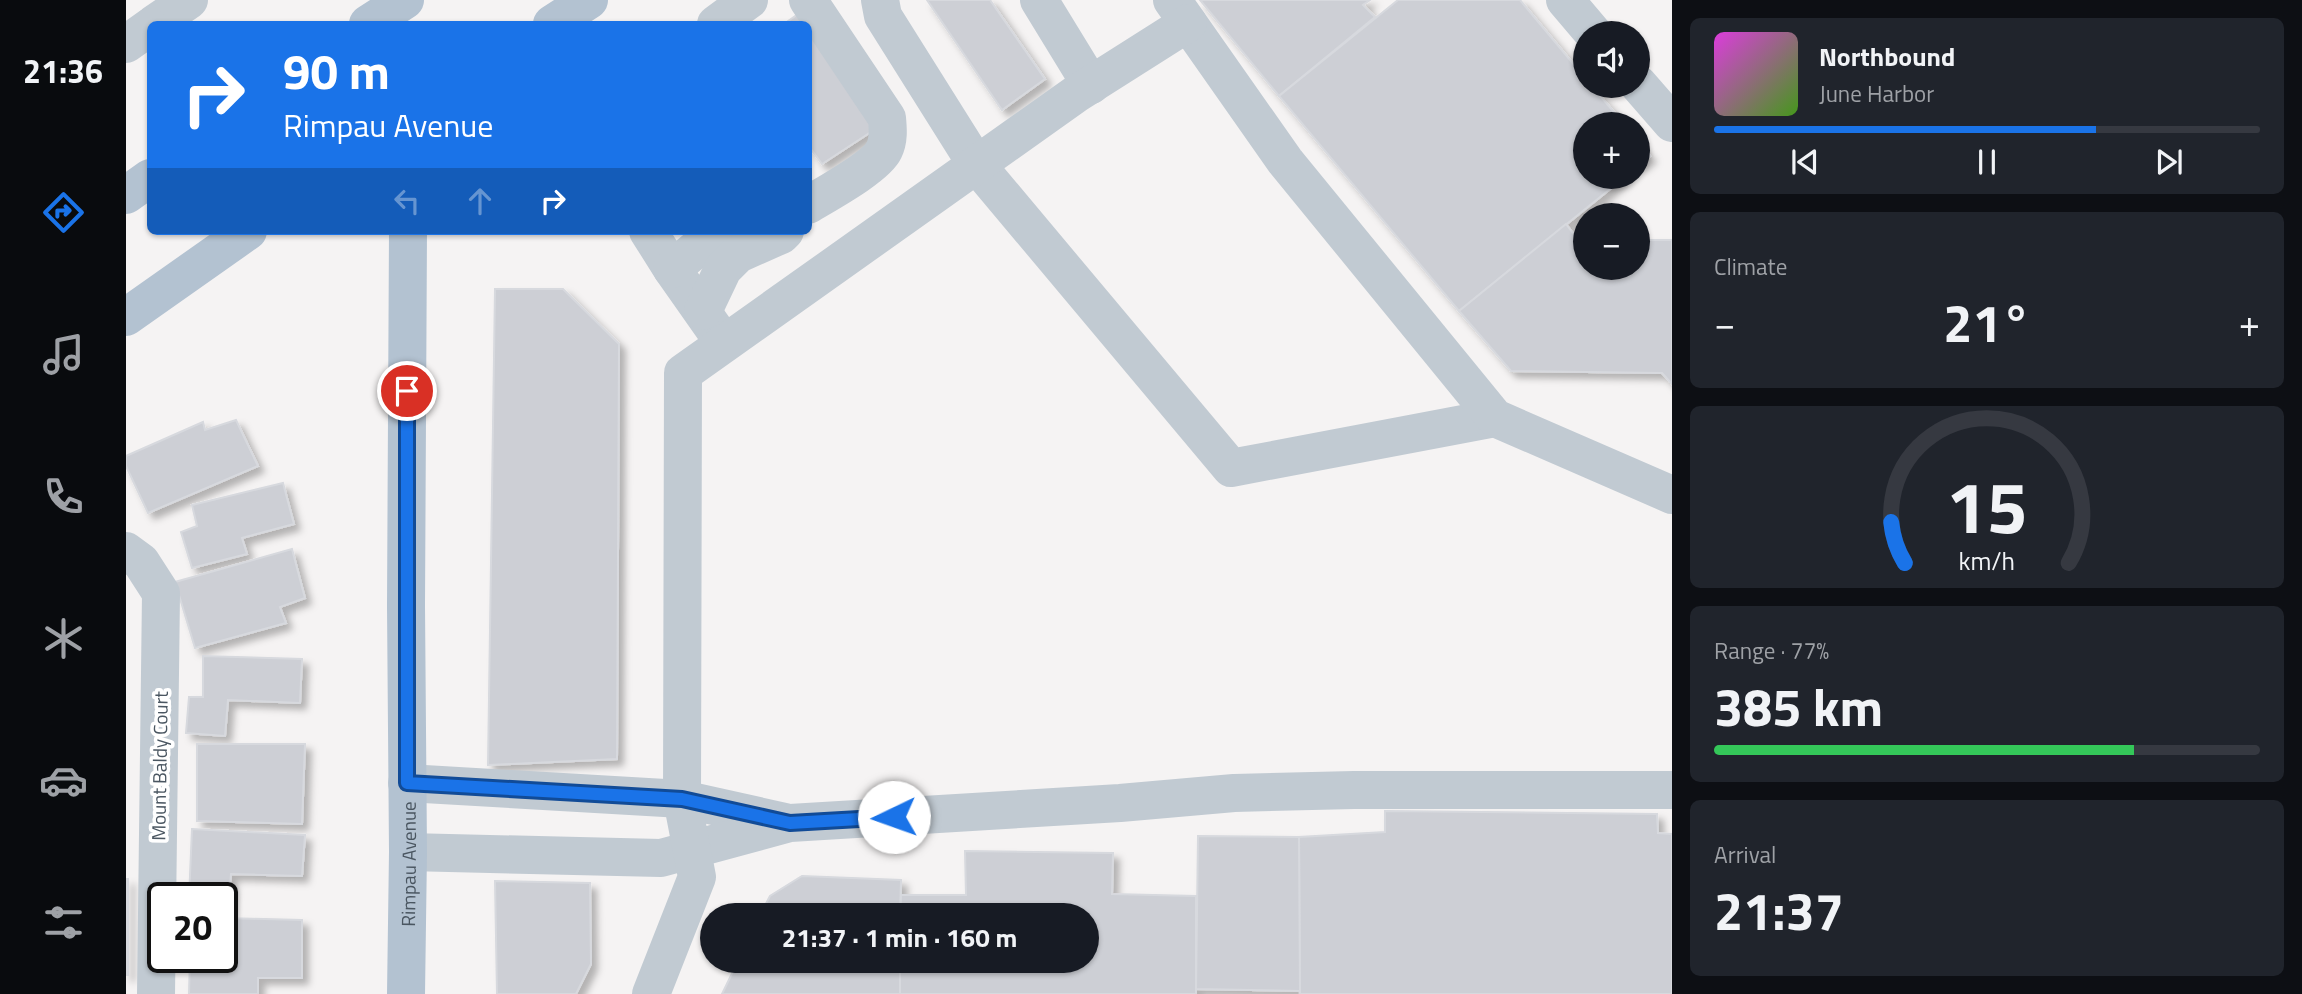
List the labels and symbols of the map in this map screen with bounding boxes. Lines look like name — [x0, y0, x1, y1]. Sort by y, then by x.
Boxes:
pin — [377, 361, 437, 421]
street label: Mount Baldy Court — [143, 691, 175, 841]
position arrow — [857, 780, 931, 854]
street label: Rimpau Avenue — [392, 801, 423, 927]
speed limit sign: 20 — [147, 882, 238, 973]

